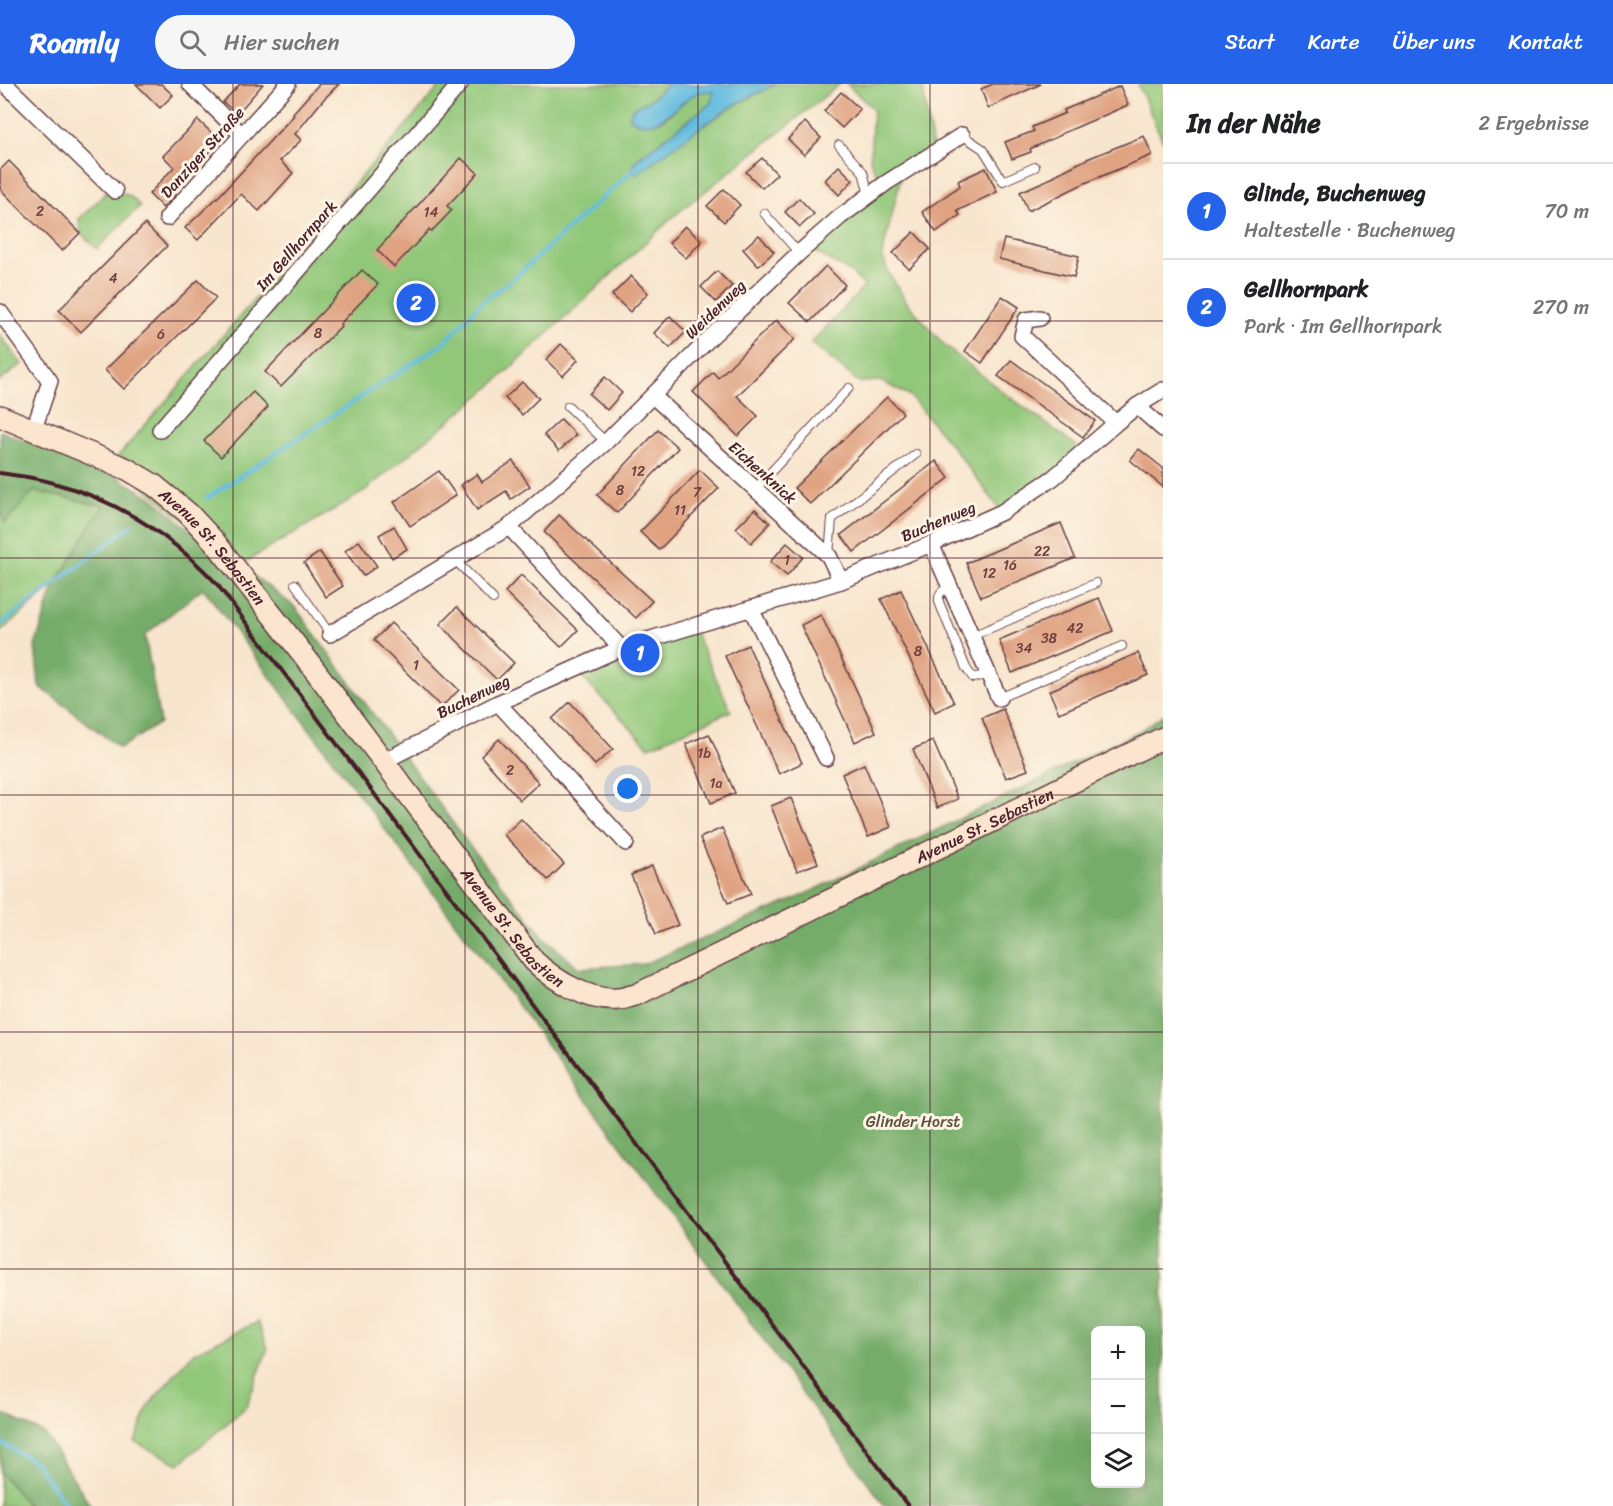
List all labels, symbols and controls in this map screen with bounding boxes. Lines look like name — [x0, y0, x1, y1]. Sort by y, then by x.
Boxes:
search box — [155, 15, 575, 69]
text: Roamly — [30, 18, 119, 67]
text: Hier suchen — [224, 23, 339, 62]
text: Start — [1225, 23, 1275, 61]
text: Karte — [1308, 23, 1360, 61]
text: Über uns — [1393, 23, 1475, 61]
text: Kontakt — [1508, 23, 1583, 61]
icon: search — [176, 26, 209, 59]
street label: Danziger Straße — [153, 100, 252, 205]
text: In der Nähe — [1187, 100, 1321, 146]
text: 2 Ergebnisse — [1479, 106, 1589, 141]
text: Glinde, Buchenweg — [1244, 174, 1426, 213]
street label: Im Gellhornpark — [248, 193, 345, 298]
text: 1 — [1202, 194, 1211, 229]
text: 70 m — [1544, 194, 1589, 229]
house number: 2 — [36, 199, 44, 224]
house number: 14 — [424, 200, 439, 225]
text: Haltestelle · Buchenweg — [1244, 213, 1455, 248]
house number: 4 — [109, 266, 118, 291]
text: Gellhornpark — [1244, 270, 1369, 309]
street label: Weidenweg — [678, 272, 753, 347]
pin: 2 — [396, 280, 436, 326]
text: 2 — [1201, 290, 1212, 325]
text: 270 m — [1533, 290, 1589, 325]
text: Park · Im Gellhornpark — [1244, 309, 1443, 344]
house number: 8 — [314, 321, 323, 346]
house number: 6 — [157, 322, 165, 347]
street label: Eichenknick — [722, 433, 804, 512]
house number: 12 — [631, 459, 645, 484]
house number: 8 — [616, 478, 625, 503]
street label: Avenue St. Sebastien — [151, 480, 274, 612]
house number: 7 — [693, 480, 702, 505]
street label: Buchenweg — [896, 493, 980, 550]
house number: 11 — [674, 498, 686, 523]
house number: 22 — [1034, 539, 1050, 564]
house number: 1 — [784, 548, 790, 573]
house number: 16 — [1003, 553, 1017, 578]
house number: 12 — [982, 561, 996, 586]
house number: 42 — [1067, 616, 1083, 641]
house number: 38 — [1041, 626, 1058, 651]
pin: 1 — [620, 630, 660, 676]
house number: 34 — [1016, 636, 1032, 661]
house number: 8 — [914, 639, 923, 664]
house number: 1 — [413, 653, 419, 678]
street label: Buchenweg — [431, 666, 515, 727]
house number: 1b — [697, 741, 711, 766]
house number: 2 — [506, 758, 514, 783]
house number: 1a — [709, 771, 723, 796]
your location — [613, 774, 642, 803]
street label: Avenue St. Sebastien — [909, 779, 1059, 872]
street label: Avenue St. Sebastien — [452, 860, 571, 996]
park label: Glinder Horst — [866, 1107, 960, 1136]
map controls — [1091, 1326, 1145, 1488]
button: + — [1091, 1326, 1145, 1380]
button: − — [1091, 1380, 1145, 1434]
button: layers — [1091, 1434, 1145, 1488]

